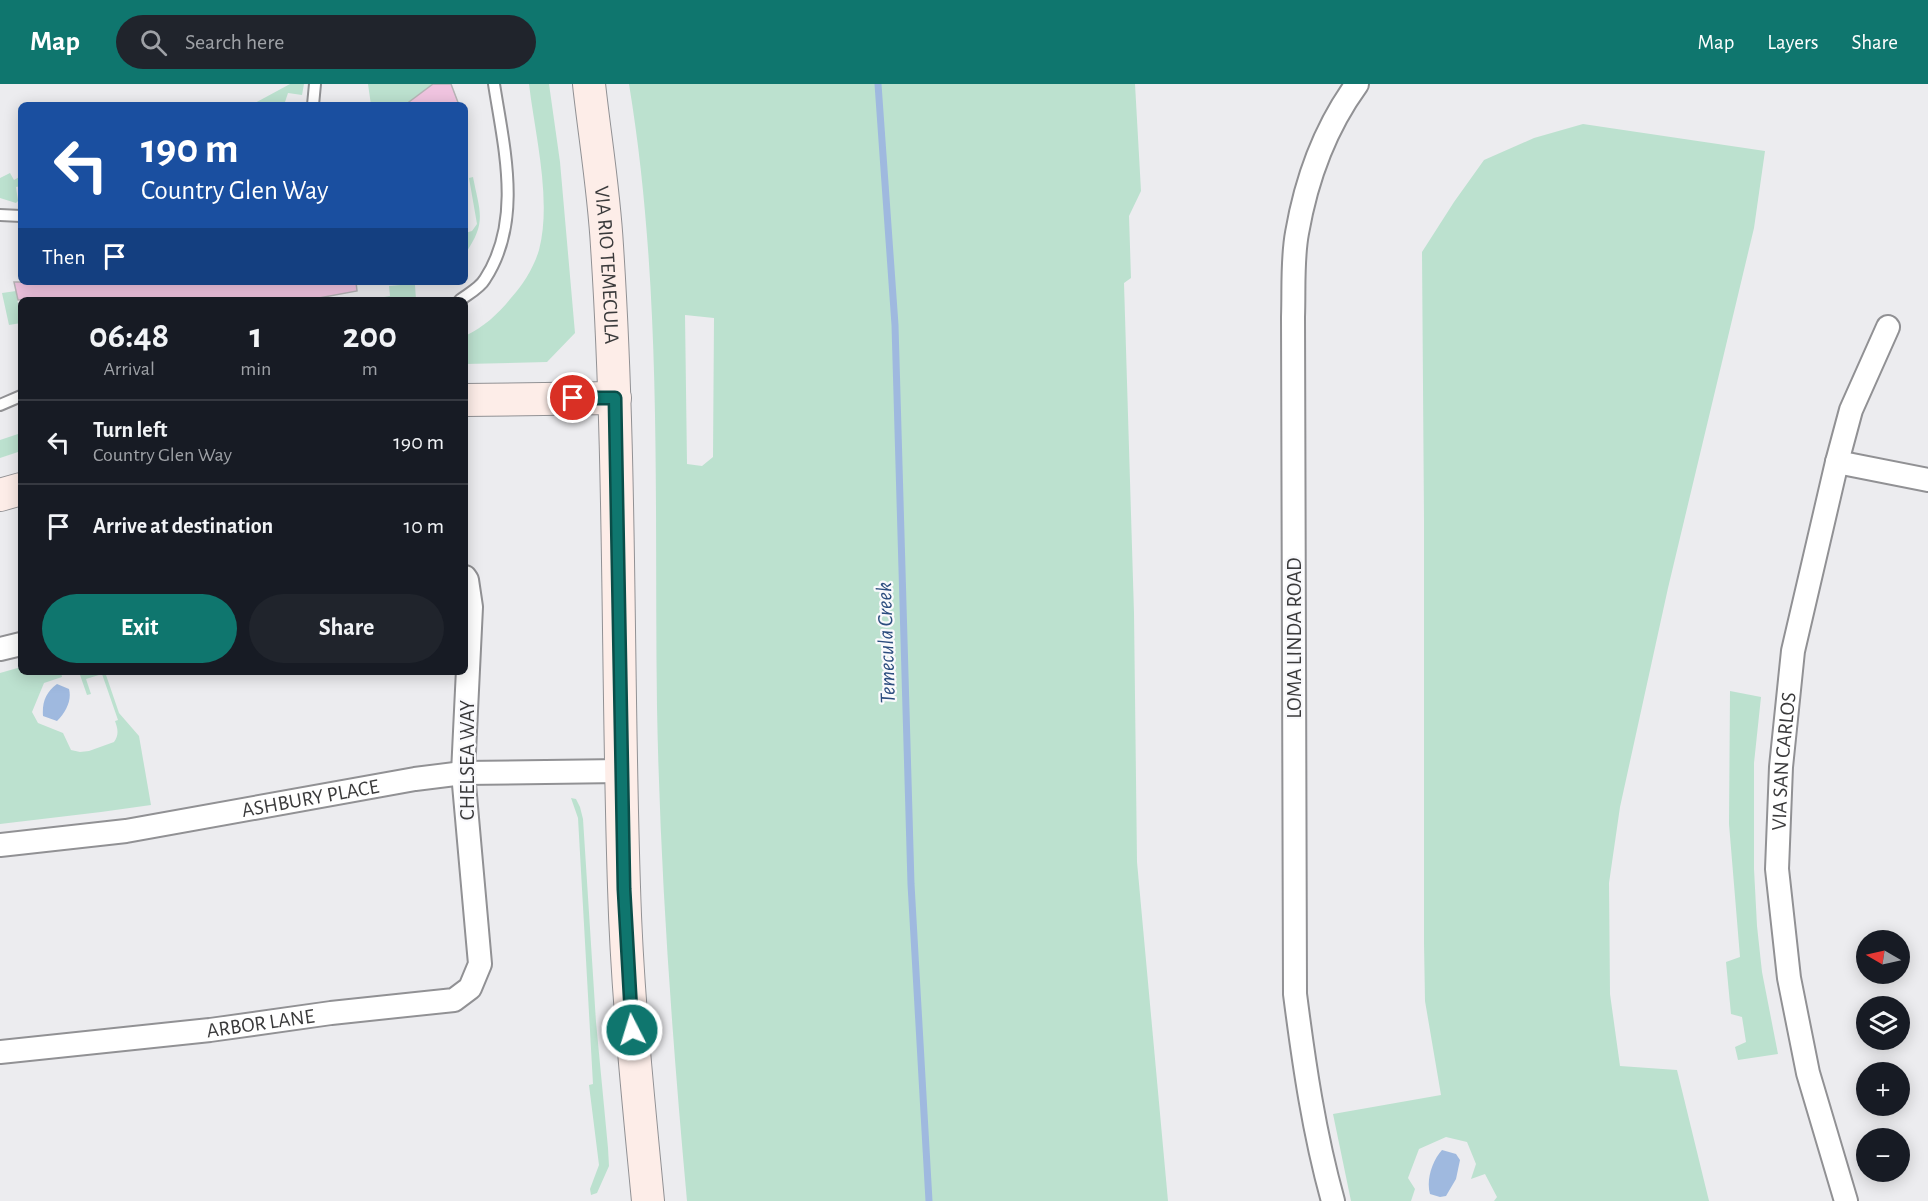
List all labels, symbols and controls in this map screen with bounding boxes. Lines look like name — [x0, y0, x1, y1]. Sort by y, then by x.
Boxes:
search box — [116, 15, 536, 69]
icon: search — [137, 26, 170, 59]
text: Map — [30, 28, 80, 56]
text: Search here — [185, 31, 284, 53]
text: Map — [1698, 32, 1734, 53]
text: Layers — [1767, 32, 1818, 53]
text: Share — [1851, 32, 1898, 53]
icon: left — [42, 126, 120, 204]
text: 190 m — [141, 128, 239, 170]
text: Country Glen Way — [141, 177, 329, 204]
street label: VIA RIO TEMECULA — [591, 185, 623, 345]
icon: arrive — [98, 240, 131, 273]
text: Then — [42, 246, 86, 268]
text: 06:48 — [89, 318, 169, 354]
text: 1 — [249, 318, 262, 354]
text: 200 — [342, 318, 397, 354]
text: Arrival — [103, 359, 155, 379]
text: min — [240, 359, 271, 379]
text: m — [362, 359, 378, 379]
pin — [547, 372, 598, 423]
icon: arrive — [556, 381, 589, 414]
text: Turn left — [93, 419, 167, 441]
icon: left — [42, 426, 75, 459]
text: 190 m — [393, 431, 444, 453]
text: Country Glen Way — [93, 445, 232, 465]
icon: arrive — [42, 510, 75, 543]
text: Arrive at destination — [93, 515, 273, 537]
text: 10 m — [404, 515, 444, 537]
street label: LOMA LINDA ROAD — [1284, 557, 1305, 719]
water label: Temecula Creek — [873, 582, 899, 704]
button: Exit — [42, 594, 237, 663]
button: Share — [249, 594, 444, 663]
street label: VIA SAN CARLOS — [1768, 691, 1799, 831]
street label: CHELSEA WAY — [457, 700, 478, 820]
street label: ASHBURY PLACE — [240, 775, 381, 820]
north arrow — [1856, 930, 1910, 984]
map controls — [1856, 930, 1910, 1182]
button: layers — [1856, 996, 1910, 1050]
position arrow — [600, 998, 664, 1062]
street label: ARBOR LANE — [205, 1005, 316, 1041]
button: + — [1856, 1062, 1910, 1116]
button: − — [1856, 1128, 1910, 1182]

